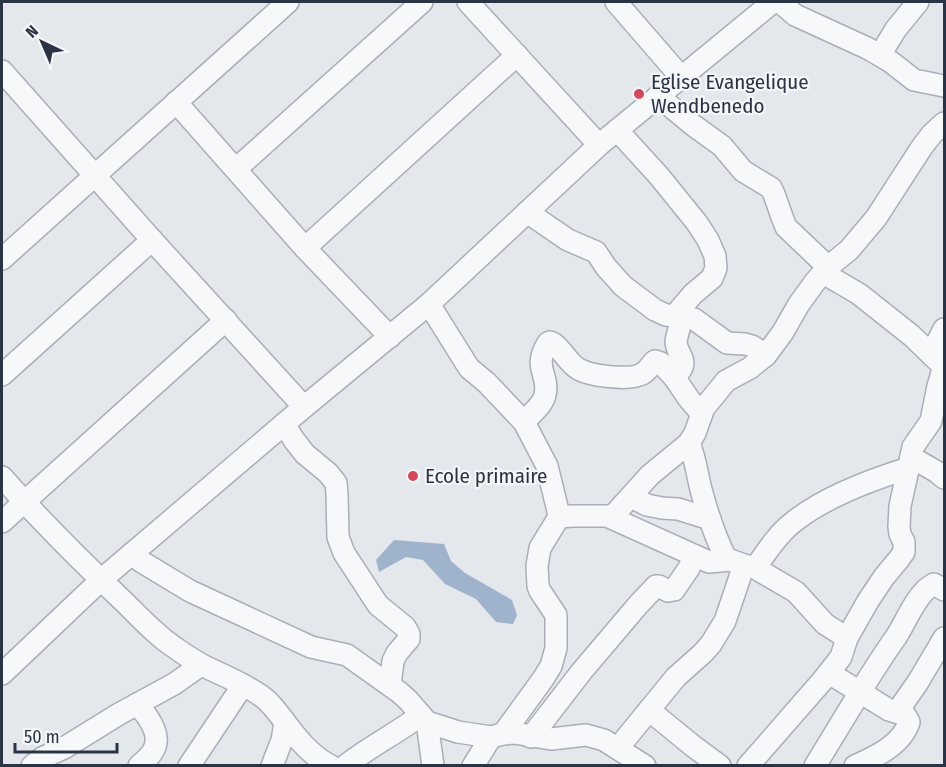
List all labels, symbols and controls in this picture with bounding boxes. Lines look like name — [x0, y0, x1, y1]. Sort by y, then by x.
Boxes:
north arrow — [12, 12, 72, 72]
text: N — [22, 21, 42, 42]
place label: Eglise Evangelique Wendbenedo — [651, 69, 809, 119]
marker: Eglise Evangelique Wendbenedo — [632, 87, 646, 101]
place label: Ecole primaire — [425, 463, 547, 489]
marker: Ecole primaire — [406, 469, 420, 483]
scale bar — [15, 716, 117, 754]
text: 50 m — [24, 726, 60, 748]

